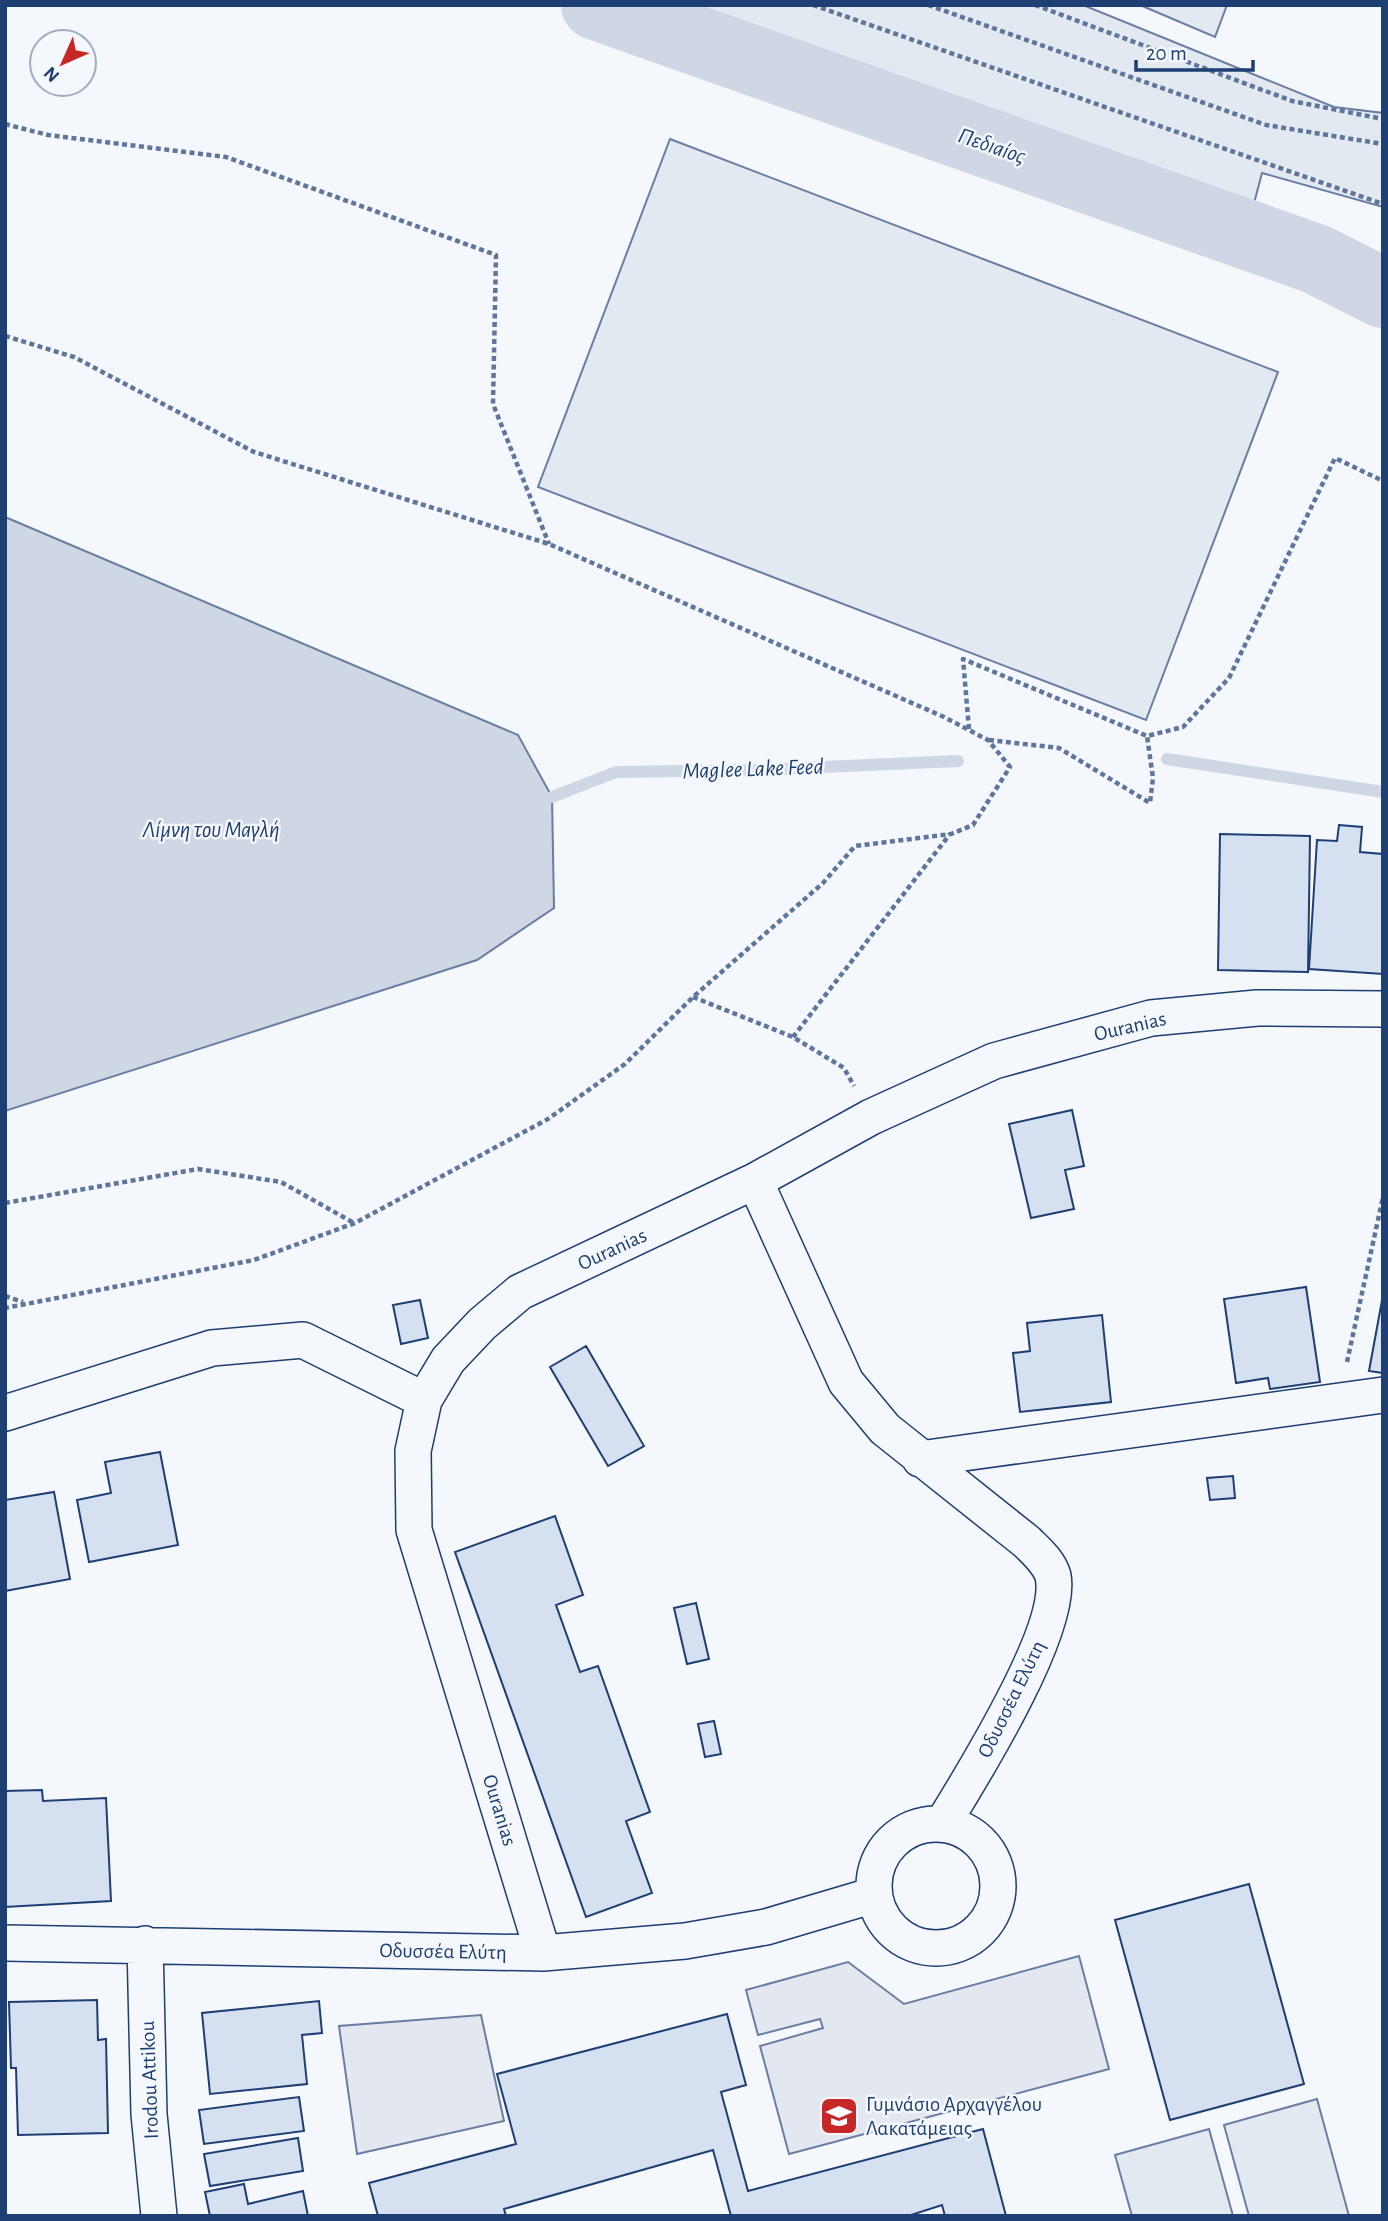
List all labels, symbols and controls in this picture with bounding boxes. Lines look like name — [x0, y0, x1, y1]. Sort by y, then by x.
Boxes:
north arrow — [28, 28, 98, 98]
scale bar — [1136, 28, 1253, 72]
text: 20 m — [1146, 43, 1187, 64]
text: N — [41, 63, 63, 85]
water label: Πεδιαίος — [955, 124, 1028, 169]
water label: Maglee Lake Feed — [682, 756, 824, 783]
water label: Λίμνη του Μαγλή — [142, 819, 279, 842]
street label: Ouranias — [1092, 1008, 1168, 1045]
street label: Ouranias — [575, 1224, 650, 1274]
street label: Οδυσσέα Ελύτη — [974, 1637, 1049, 1761]
street label: Ouranias — [479, 1772, 520, 1848]
street label: Οδυσσέα Ελύτη — [379, 1940, 507, 1963]
street label: Irodou Attikou — [137, 2020, 162, 2139]
place label: Γυμνάσιο Αρχαγγέλου Λακατάμειας — [866, 2094, 1042, 2139]
school or university icon: Γυμνάσιο Αρχαγγέλου Λακατάμειας — [818, 2095, 860, 2137]

